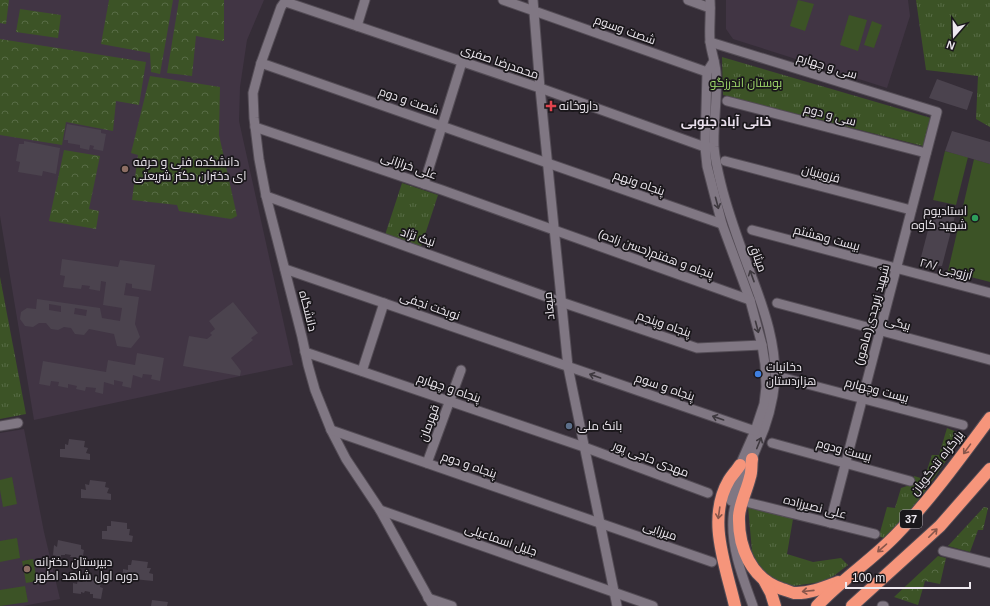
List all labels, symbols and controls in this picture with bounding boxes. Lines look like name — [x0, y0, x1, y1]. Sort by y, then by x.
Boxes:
street label: شصت وسوم — [592, 12, 658, 49]
north arrow — [934, 16, 974, 56]
text: N — [945, 38, 956, 52]
street label: محمدرضا صفری — [459, 42, 541, 82]
street label: سی و چهارم — [794, 50, 859, 84]
park label: بوستان اندرزگو — [710, 76, 782, 90]
street label: شصت و دوم — [377, 84, 441, 119]
place label: داروخانه — [559, 99, 598, 113]
marker: داروخانه — [546, 101, 556, 111]
street label: سی و دوم — [802, 101, 858, 130]
district label: خانی آباد جنوبی — [681, 114, 771, 130]
street label: علی خرازانی — [379, 150, 439, 182]
place label: دانشکده فنی و حرفه ای دختران دکتر شریعتی — [133, 155, 247, 183]
street label: قزوینیان — [800, 162, 842, 186]
marker: دانشکده فنی و حرفه ای دختران دکتر شریعتی — [120, 164, 130, 174]
street label: پنجاه ونهم — [611, 168, 667, 200]
one-way arrow — [713, 197, 721, 210]
place label: استادیوم شهید کاوه — [911, 204, 967, 232]
marker: استادیوم شهید کاوه — [970, 213, 980, 223]
street label: بیست وهشتم — [792, 222, 862, 255]
street label: نیک نژاد — [399, 225, 437, 249]
street label: (حسن زاده)پنجاه و هفتم — [596, 227, 716, 284]
street label: میثاق — [747, 242, 769, 274]
street label: آرزوجی /۲۸ — [918, 255, 975, 283]
street label: شهید زبرجدی(ماهور) — [852, 263, 892, 367]
one-way arrow — [747, 271, 755, 283]
street label: دانشگاه — [296, 289, 320, 333]
street label: نوبخت نجفی — [398, 289, 462, 323]
street label: میعاد — [541, 291, 557, 321]
street label: پنجاه وپنجم — [634, 308, 694, 342]
street label: بیگی — [884, 313, 912, 333]
one-way arrow — [754, 320, 761, 333]
place label: دخانیات هزاردستان — [766, 360, 816, 388]
marker: دخانیات هزاردستان — [753, 369, 763, 379]
street label: پنجاه و سوم — [633, 370, 697, 406]
street label: پنجاه و چهارم — [415, 371, 483, 408]
one-way arrow — [589, 372, 602, 379]
street label: بیست وچهارم — [843, 375, 910, 407]
street label: قهرمان — [416, 403, 442, 443]
one-way arrow — [712, 414, 725, 421]
place label: بانک ملی — [577, 419, 622, 433]
marker: بانک ملی — [564, 421, 574, 431]
street label: بزرگراه تندگویان — [907, 428, 967, 498]
street label: بیست ودوم — [815, 436, 873, 465]
one-way arrow — [755, 437, 763, 449]
street label: مهدی حاجی پور — [609, 438, 691, 482]
one-way arrow — [963, 444, 971, 455]
street label: پنجاه و دوم — [439, 449, 499, 483]
street label: علی نصیرزاده — [782, 492, 848, 522]
one-way arrow — [715, 506, 723, 519]
road number: 37 — [900, 510, 922, 528]
street label: میرزایی — [641, 519, 679, 543]
street label: جلیل اسماعیلی — [463, 521, 539, 559]
one-way arrow — [928, 528, 938, 538]
one-way arrow — [877, 543, 887, 552]
place label: دبیرستان دخترانه دوره اول شاهد اطهر — [34, 555, 139, 583]
marker: دبیرستان دخترانه دوره اول شاهد اطهر — [22, 564, 32, 574]
scale bar — [846, 564, 970, 590]
text: 100 m — [852, 571, 885, 585]
one-way arrow — [802, 588, 815, 595]

